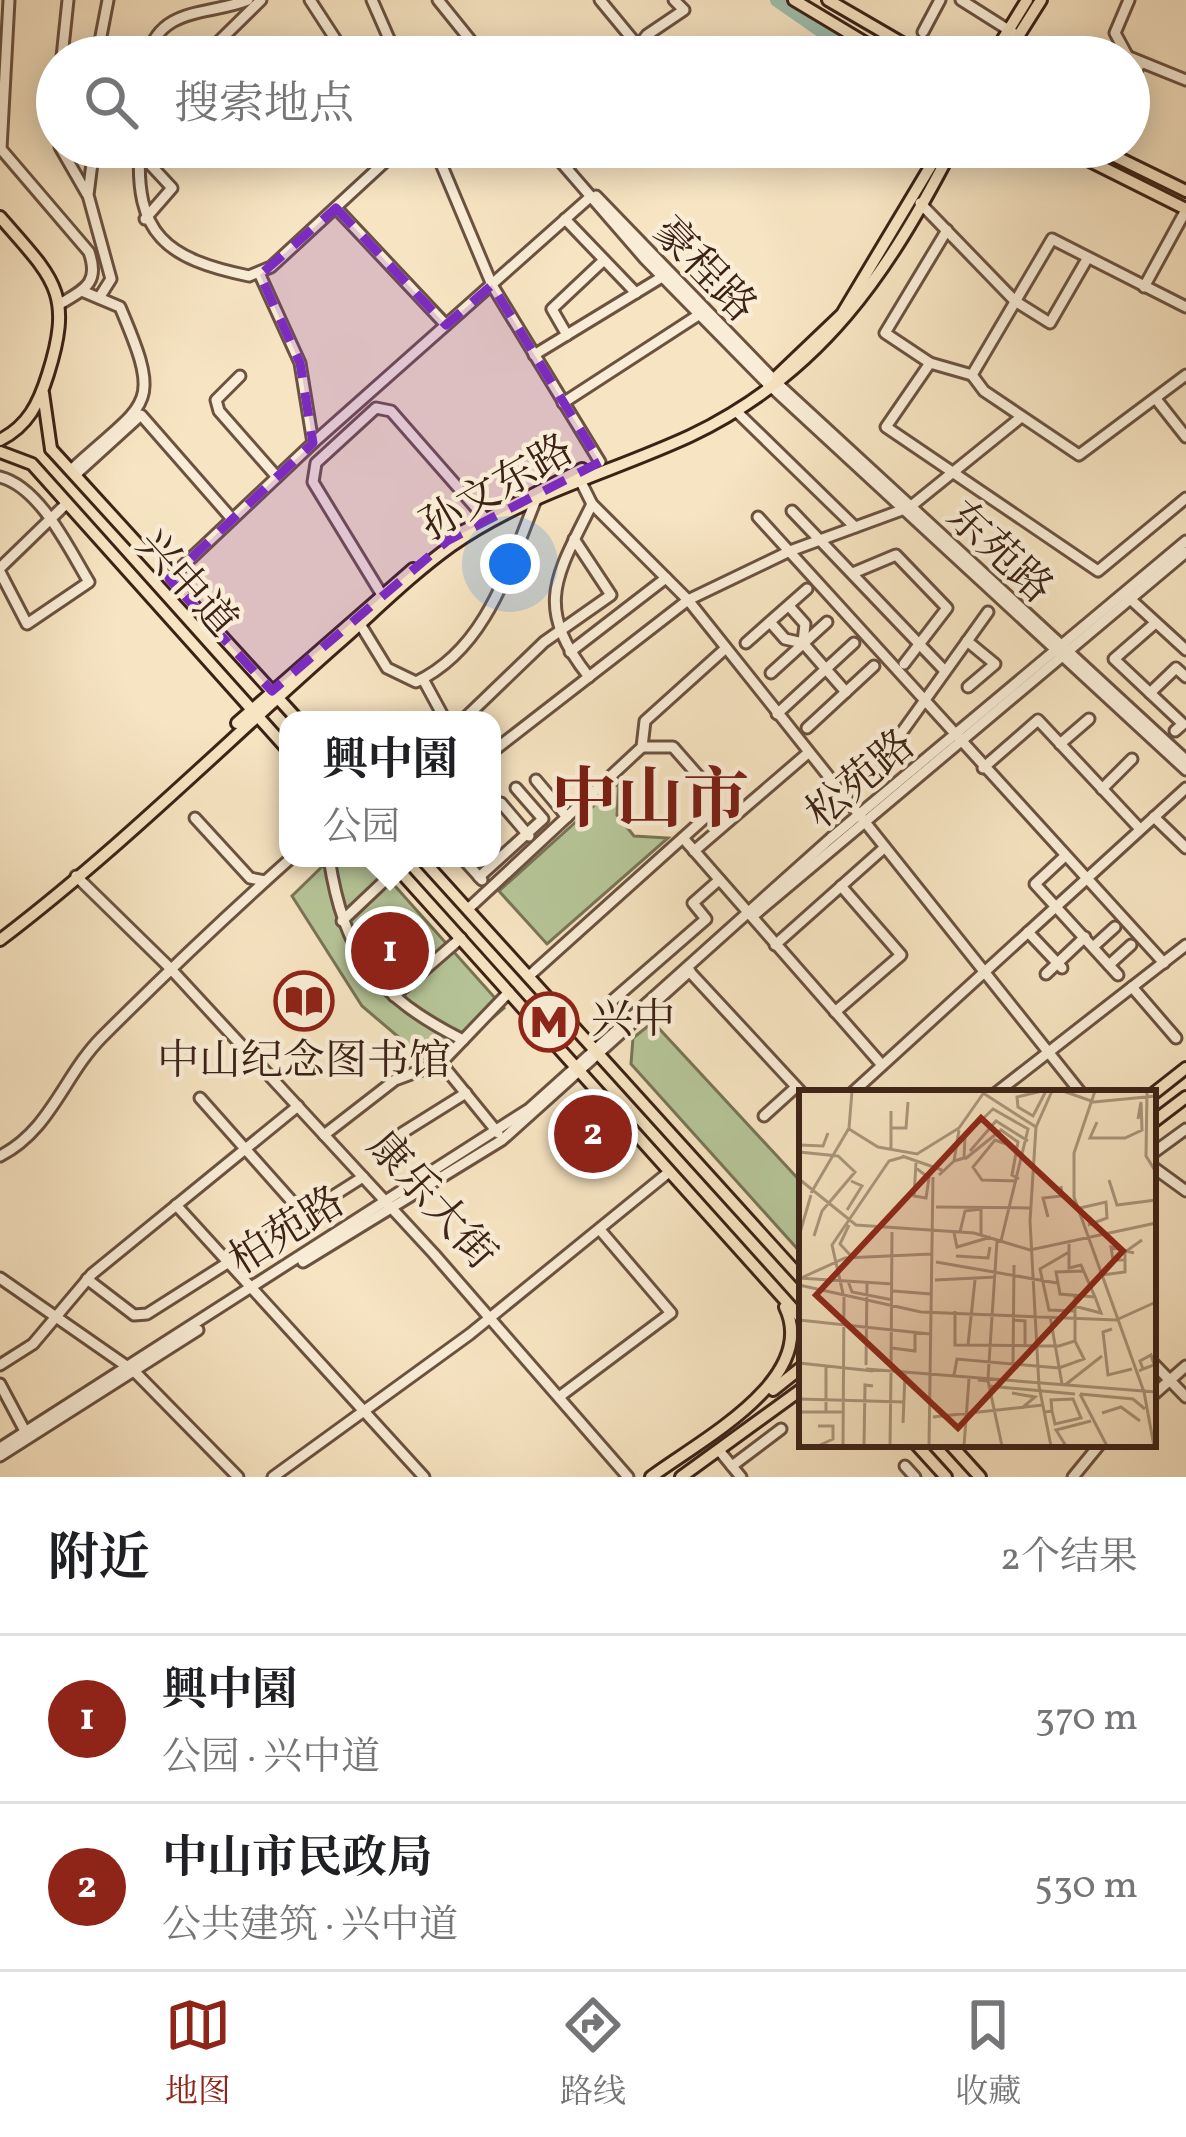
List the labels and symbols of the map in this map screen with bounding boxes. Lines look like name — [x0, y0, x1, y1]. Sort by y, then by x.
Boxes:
street label: 豪程路 — [638, 205, 768, 337]
street label: 孙文东路 — [410, 422, 586, 558]
street label: 东苑路 — [932, 489, 1064, 619]
street label: 兴中道 — [121, 518, 249, 652]
your location — [480, 534, 540, 594]
street label: 松苑路 — [795, 718, 929, 844]
district label: 中山市 — [551, 758, 749, 850]
pin: 1 — [351, 906, 429, 996]
library icon: 中山纪念图书馆 — [273, 970, 335, 1032]
metro station icon: 兴中 — [518, 991, 580, 1053]
place label: 兴中 — [591, 993, 675, 1052]
place label: 中山纪念图书馆 — [157, 1034, 451, 1093]
pin: 2 — [554, 1089, 632, 1179]
inset map — [799, 1090, 1156, 1447]
street label: 康乐大街 — [352, 1120, 508, 1284]
street label: 柏苑路 — [219, 1175, 357, 1291]

